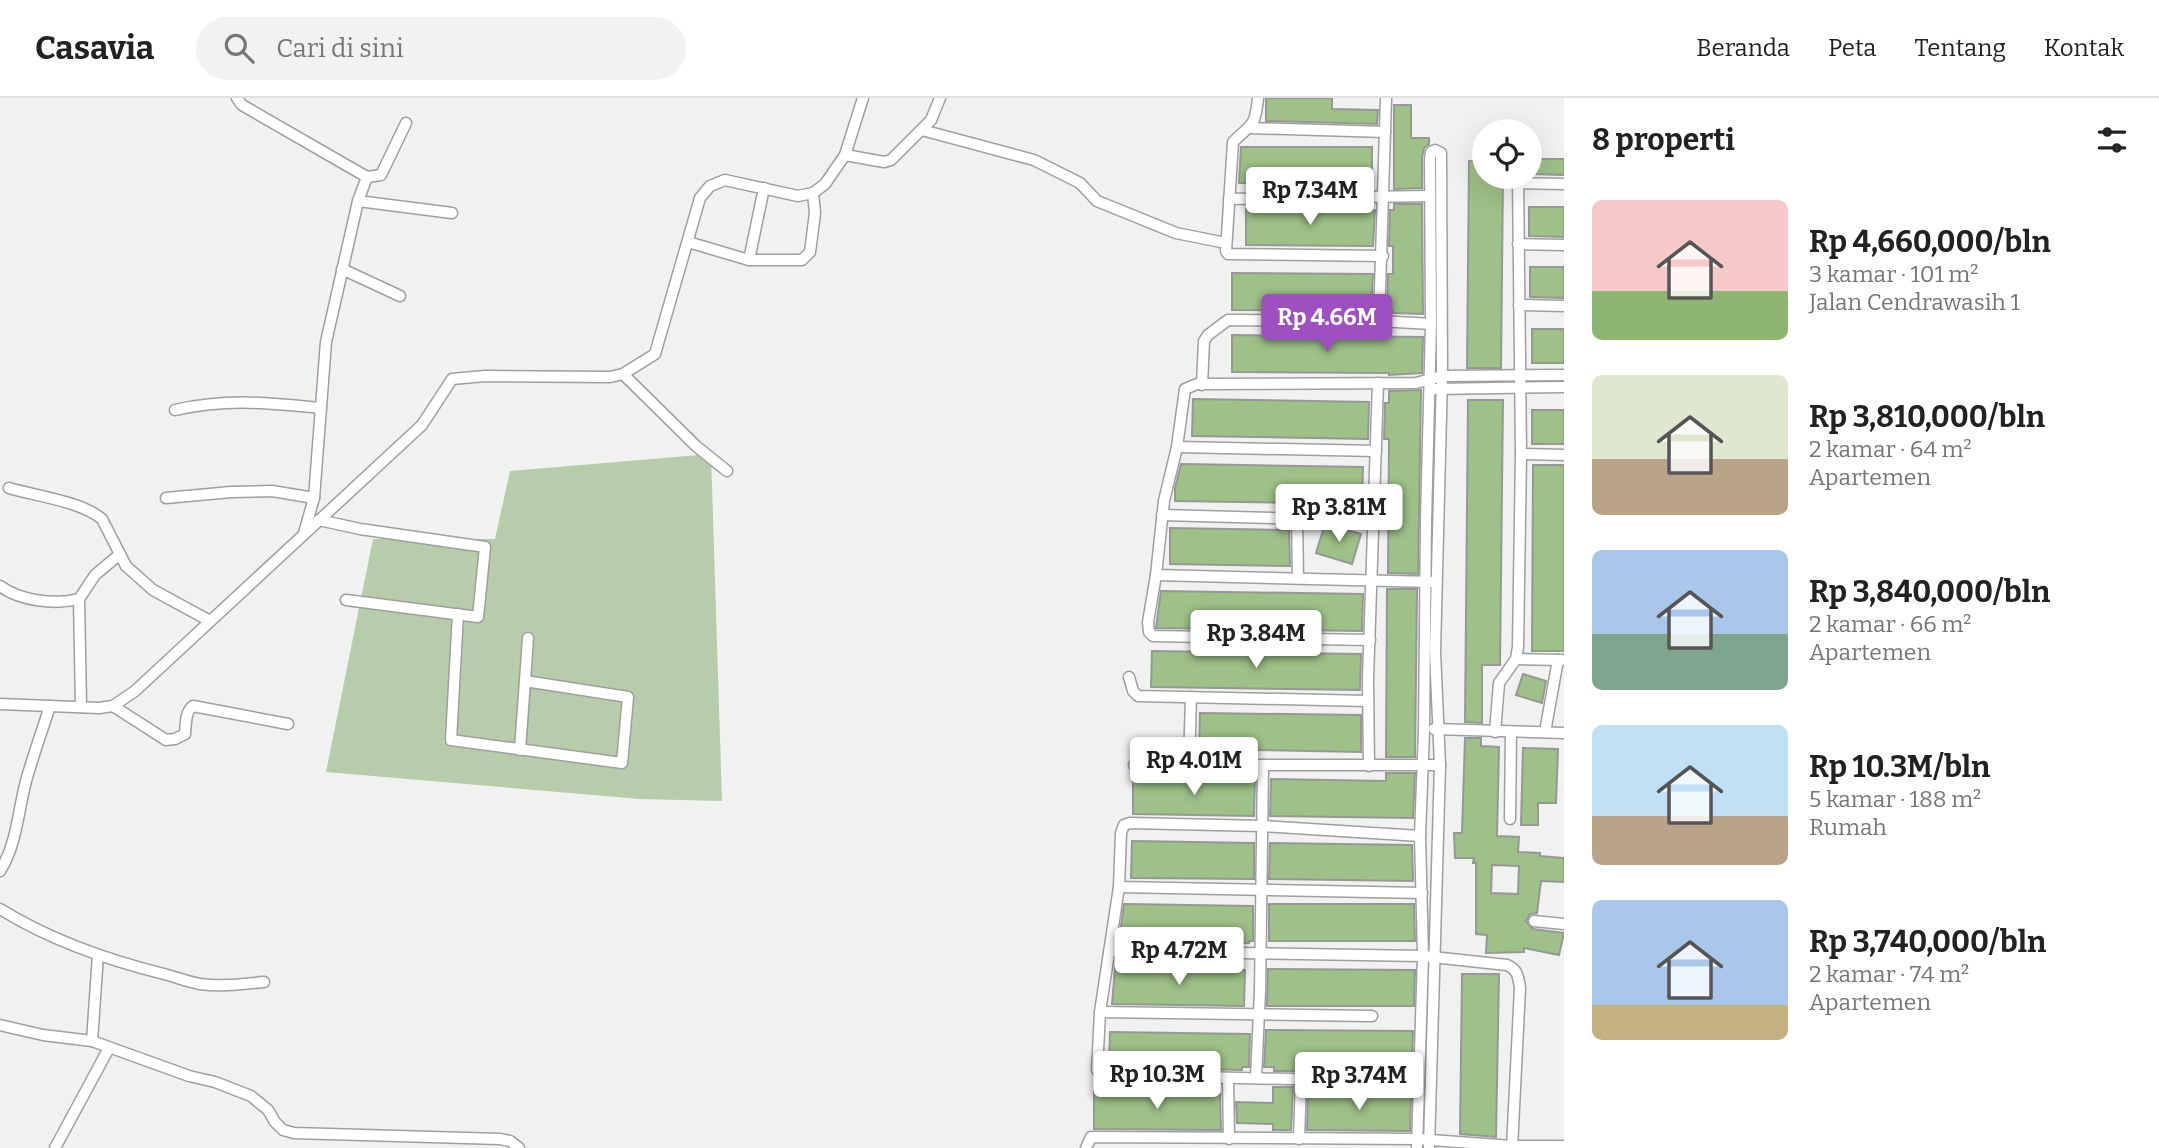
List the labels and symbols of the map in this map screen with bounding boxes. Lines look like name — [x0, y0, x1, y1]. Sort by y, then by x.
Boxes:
pin: Rp 7.34M — [1238, 167, 1382, 227]
pin: Rp 4.66M — [1255, 294, 1399, 354]
pin: Rp 3.81M — [1267, 484, 1411, 544]
pin: Rp 3.84M — [1184, 610, 1328, 670]
pin: Rp 4.01M — [1122, 738, 1266, 797]
pin: Rp 4.72M — [1107, 928, 1251, 987]
pin: Rp 10.3M — [1085, 1052, 1229, 1111]
pin: Rp 3.74M — [1287, 1052, 1431, 1112]

